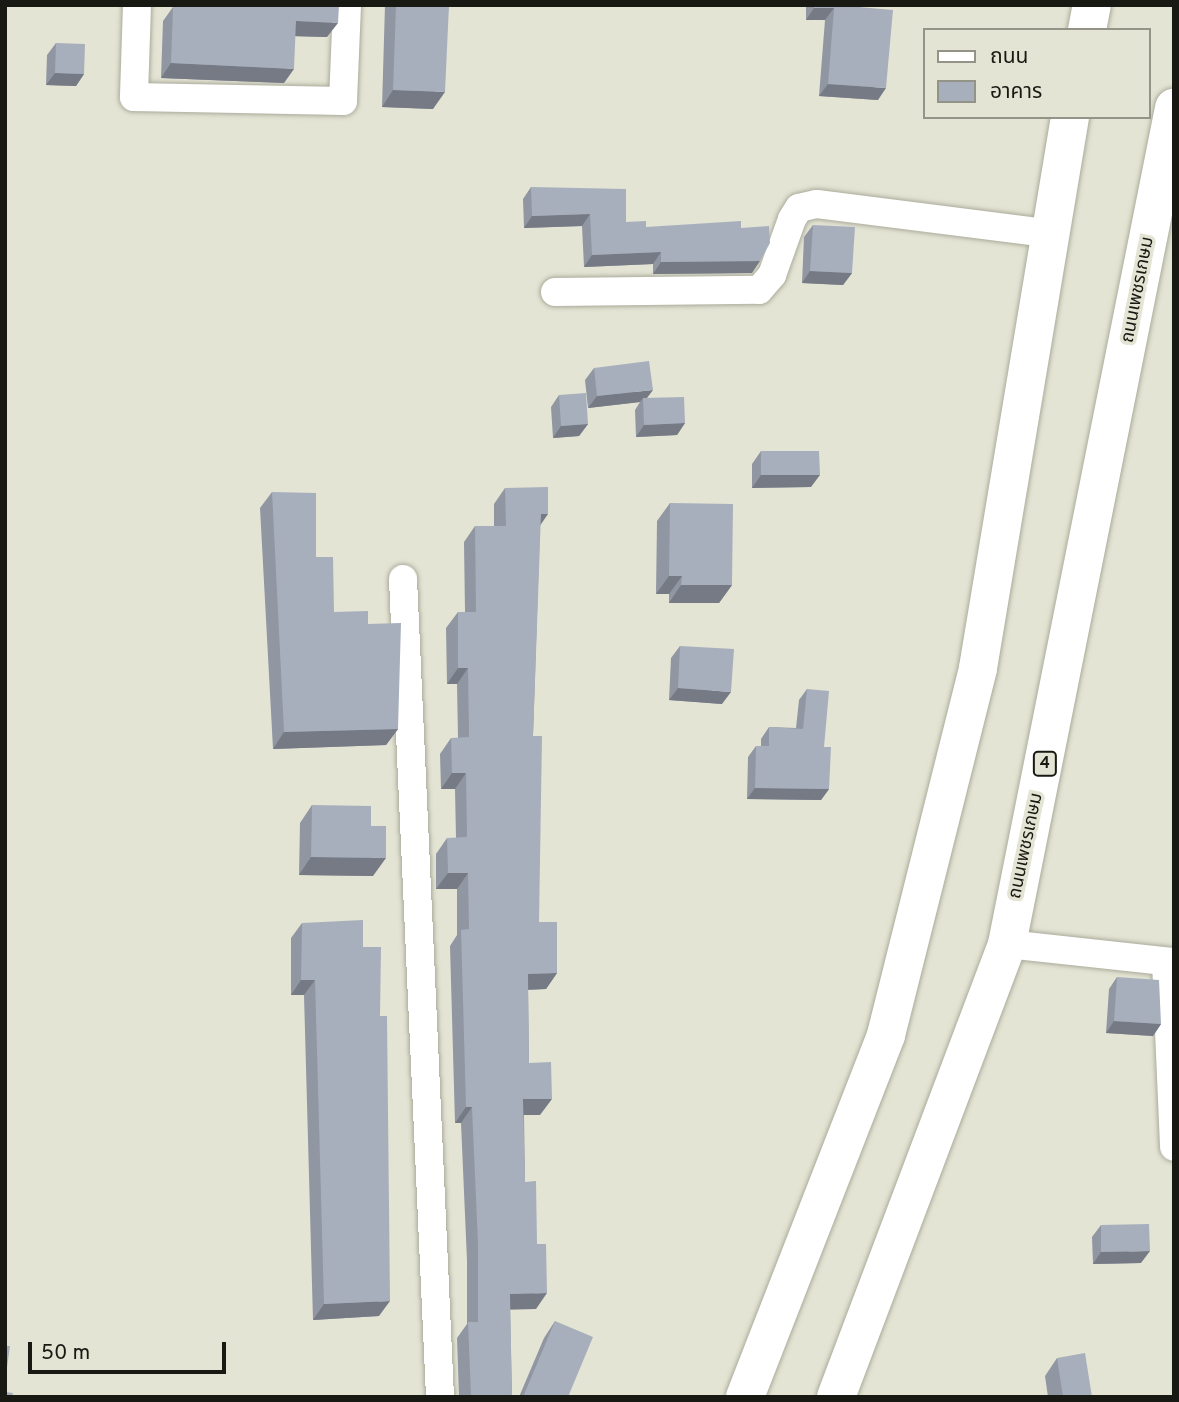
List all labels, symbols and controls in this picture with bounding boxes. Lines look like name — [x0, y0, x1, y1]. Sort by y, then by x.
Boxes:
legend — [923, 28, 1151, 119]
text: ถนน — [990, 44, 1028, 71]
text: อาคาร — [990, 79, 1042, 106]
street label: ถนนเพชรเกษม — [1118, 235, 1160, 345]
road number: 4 — [1033, 751, 1057, 776]
street label: ถนนเพชรเกษม — [1005, 791, 1049, 901]
scale bar — [32, 1328, 229, 1372]
text: 50 m — [41, 1340, 90, 1367]

